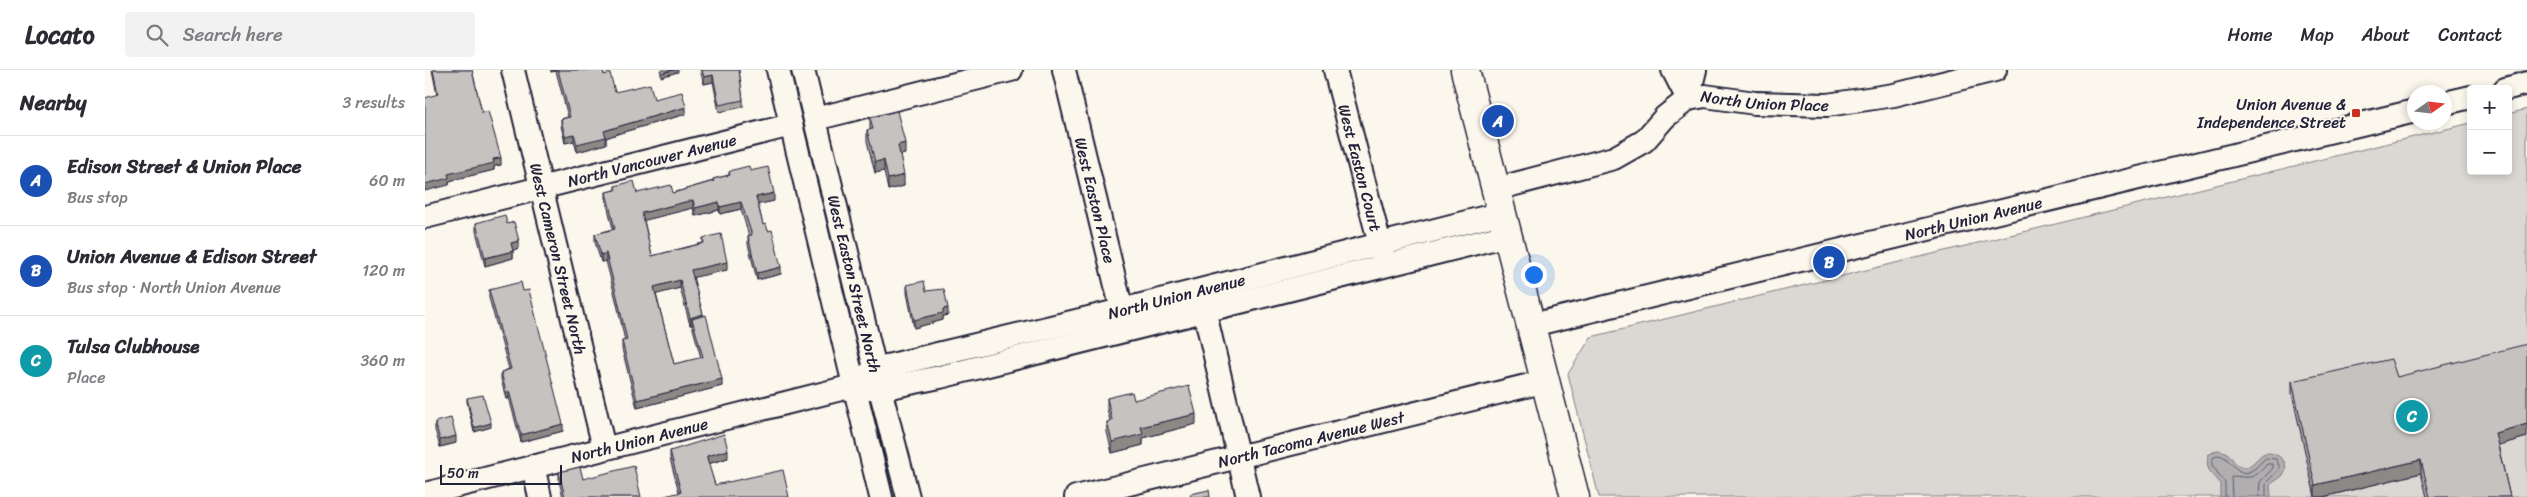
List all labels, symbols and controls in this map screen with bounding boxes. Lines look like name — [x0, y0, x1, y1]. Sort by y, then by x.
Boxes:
search box — [125, 12, 475, 57]
text: Locato — [25, 14, 95, 56]
text: Search here — [183, 18, 283, 51]
text: Home — [2228, 19, 2273, 51]
text: Map — [2301, 19, 2334, 51]
text: About — [2362, 19, 2410, 51]
text: Contact — [2438, 19, 2502, 51]
icon: search — [143, 21, 171, 49]
street label: North Union Place — [1699, 81, 1829, 120]
text: Nearby — [20, 84, 86, 122]
north arrow — [2407, 85, 2452, 130]
map controls — [2467, 85, 2512, 175]
button: + — [2467, 85, 2512, 130]
text: 3 results — [342, 88, 405, 117]
place label: Union Avenue & Independence Street — [2196, 90, 2346, 137]
street label: West Easton Court — [1330, 101, 1391, 235]
pin: A — [1482, 102, 1514, 140]
marker: Union Avenue & Independence Street — [2350, 107, 2362, 119]
street label: North Vancouver Avenue — [564, 125, 740, 195]
button: − — [2467, 130, 2512, 175]
street label: West Easton Place — [1066, 134, 1125, 266]
text: Edison Street & Union Place — [67, 150, 302, 183]
street label: West Cameron Street North — [521, 160, 595, 357]
text: A — [31, 166, 41, 195]
text: 60 m — [369, 166, 405, 195]
text: Bus stop — [67, 183, 128, 212]
street label: North Union Avenue — [1901, 187, 2045, 249]
street label: West Easton Street North — [819, 192, 890, 376]
text: Union Avenue & Edison Street — [67, 240, 316, 273]
pin: B — [1813, 243, 1845, 281]
text: B — [31, 256, 41, 285]
text: 120 m — [362, 256, 405, 285]
your location — [1521, 262, 1547, 288]
street label: North Union Avenue — [1105, 265, 1248, 327]
text: Bus stop · North Union Avenue — [67, 273, 281, 302]
text: Tulsa Clubhouse — [67, 330, 199, 363]
text: C — [31, 346, 41, 375]
text: 360 m — [361, 346, 405, 375]
text: Place — [67, 363, 106, 392]
pin: C — [2396, 397, 2428, 435]
street label: North Tacoma Avenue West — [1215, 402, 1408, 476]
street label: North Union Avenue — [567, 409, 711, 471]
text: 50 m — [447, 461, 479, 486]
scale bar — [440, 462, 563, 485]

